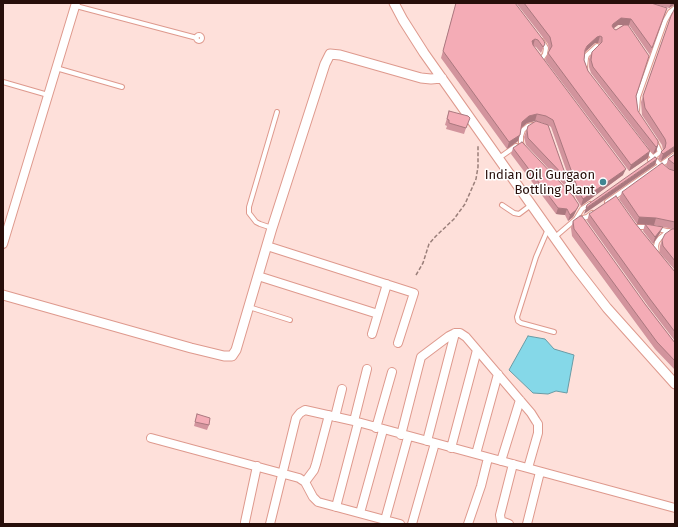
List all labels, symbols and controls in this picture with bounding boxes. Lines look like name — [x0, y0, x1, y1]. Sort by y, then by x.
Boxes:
place label: Indian Oil Gurgaon Bottling Plant — [485, 167, 595, 198]
marker: Indian Oil Gurgaon Bottling Plant — [598, 177, 608, 187]

